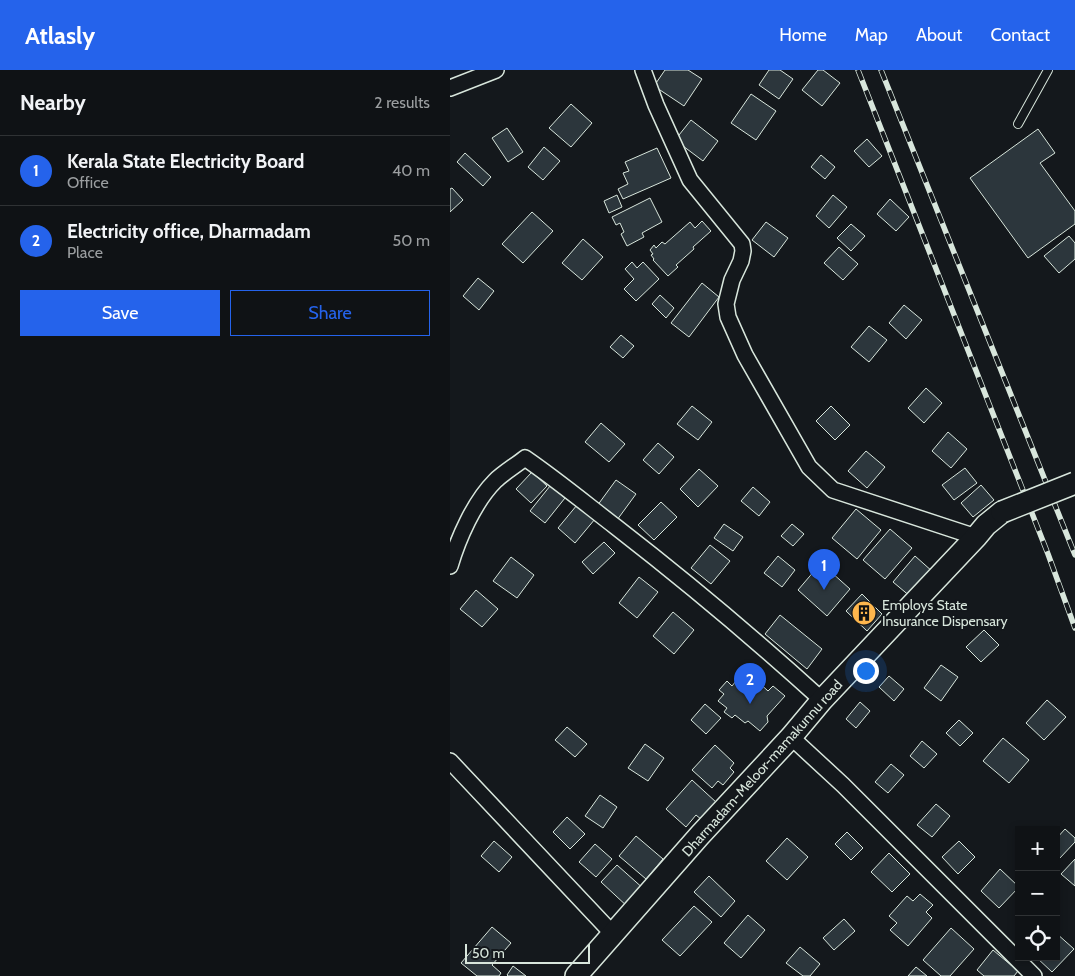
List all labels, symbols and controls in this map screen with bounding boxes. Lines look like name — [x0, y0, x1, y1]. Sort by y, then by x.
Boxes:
text: Atlasly — [25, 21, 95, 50]
text: Home — [779, 24, 827, 46]
text: Map — [855, 24, 888, 46]
text: About — [916, 24, 962, 46]
text: Contact — [990, 24, 1050, 46]
text: Nearby — [20, 90, 86, 115]
text: 2 results — [374, 93, 430, 112]
text: Kerala State Electricity Board — [67, 150, 304, 173]
text: 1 — [33, 161, 39, 180]
text: 40 m — [392, 161, 430, 180]
text: Office — [67, 173, 109, 192]
text: Electricity office, Dharmadam — [67, 220, 311, 243]
text: 2 — [32, 231, 40, 250]
text: 50 m — [393, 231, 430, 250]
text: Place — [67, 243, 103, 262]
button: Save — [20, 290, 220, 336]
button: Share — [230, 290, 430, 336]
pin: 1 — [808, 549, 840, 590]
place label: Employs State Insurance Dispensary — [882, 596, 1008, 630]
building icon: Employs State Insurance Dispensary — [851, 600, 877, 626]
your location — [853, 658, 879, 684]
pin: 2 — [734, 663, 766, 704]
street label: Dharmadam-Meloor-mamakunnu road — [678, 676, 846, 860]
map controls — [1015, 826, 1060, 961]
button: + — [1015, 826, 1060, 871]
button: − — [1015, 871, 1060, 916]
button: locate — [1015, 916, 1060, 961]
scale bar — [465, 941, 590, 964]
text: 50 m — [472, 944, 505, 962]

